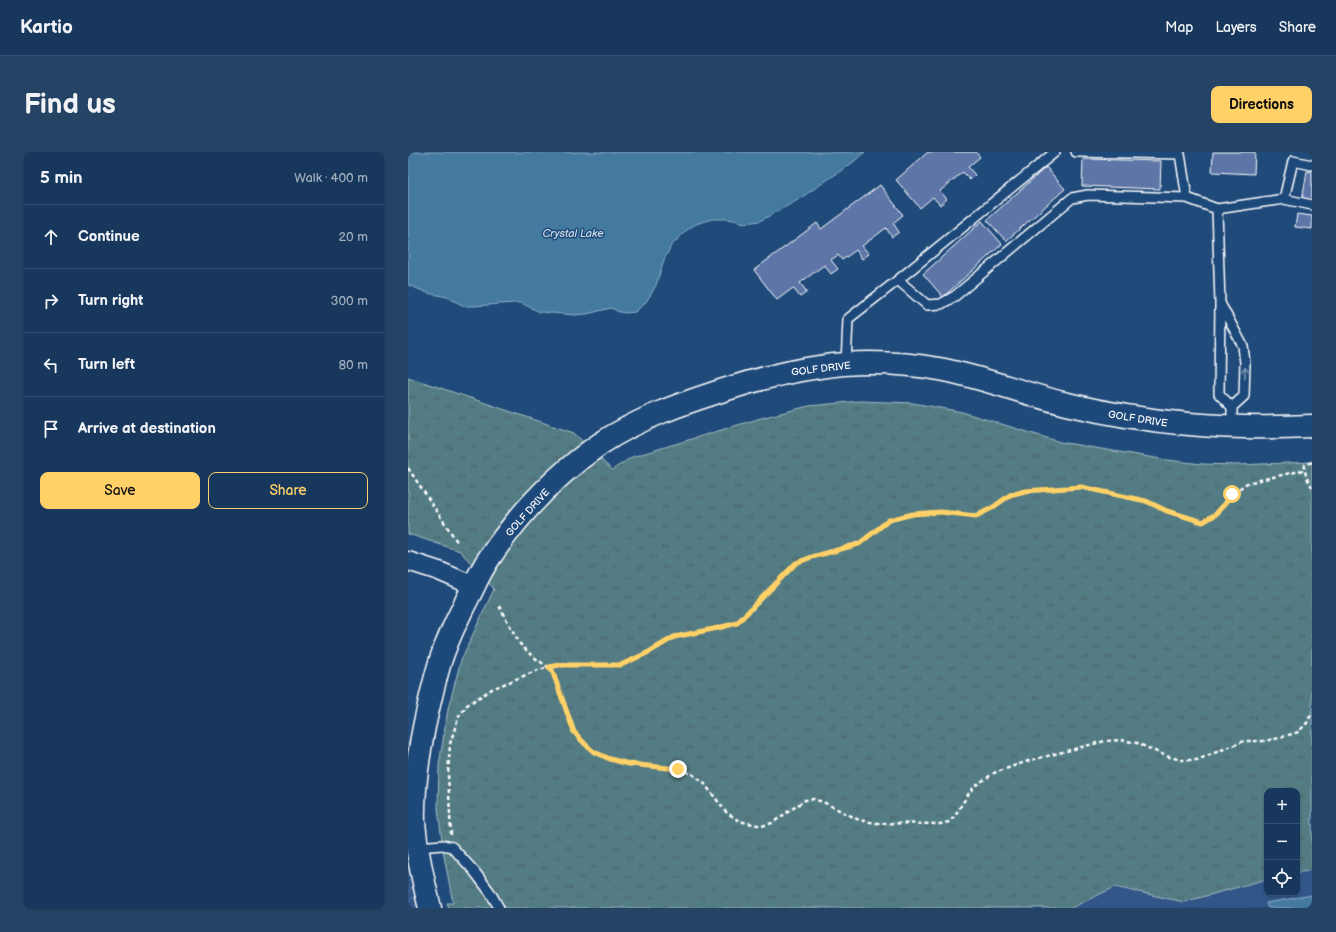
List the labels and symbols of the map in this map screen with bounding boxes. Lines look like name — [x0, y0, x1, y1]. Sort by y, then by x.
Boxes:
water label: Crystal Lake — [542, 227, 604, 240]
street label: GOLF DRIVE — [791, 359, 852, 379]
one-way arrow — [1241, 367, 1249, 380]
street label: GOLF DRIVE — [1107, 408, 1169, 430]
route start — [1223, 485, 1241, 503]
street label: GOLF DRIVE — [503, 486, 552, 539]
route end — [669, 760, 687, 778]

